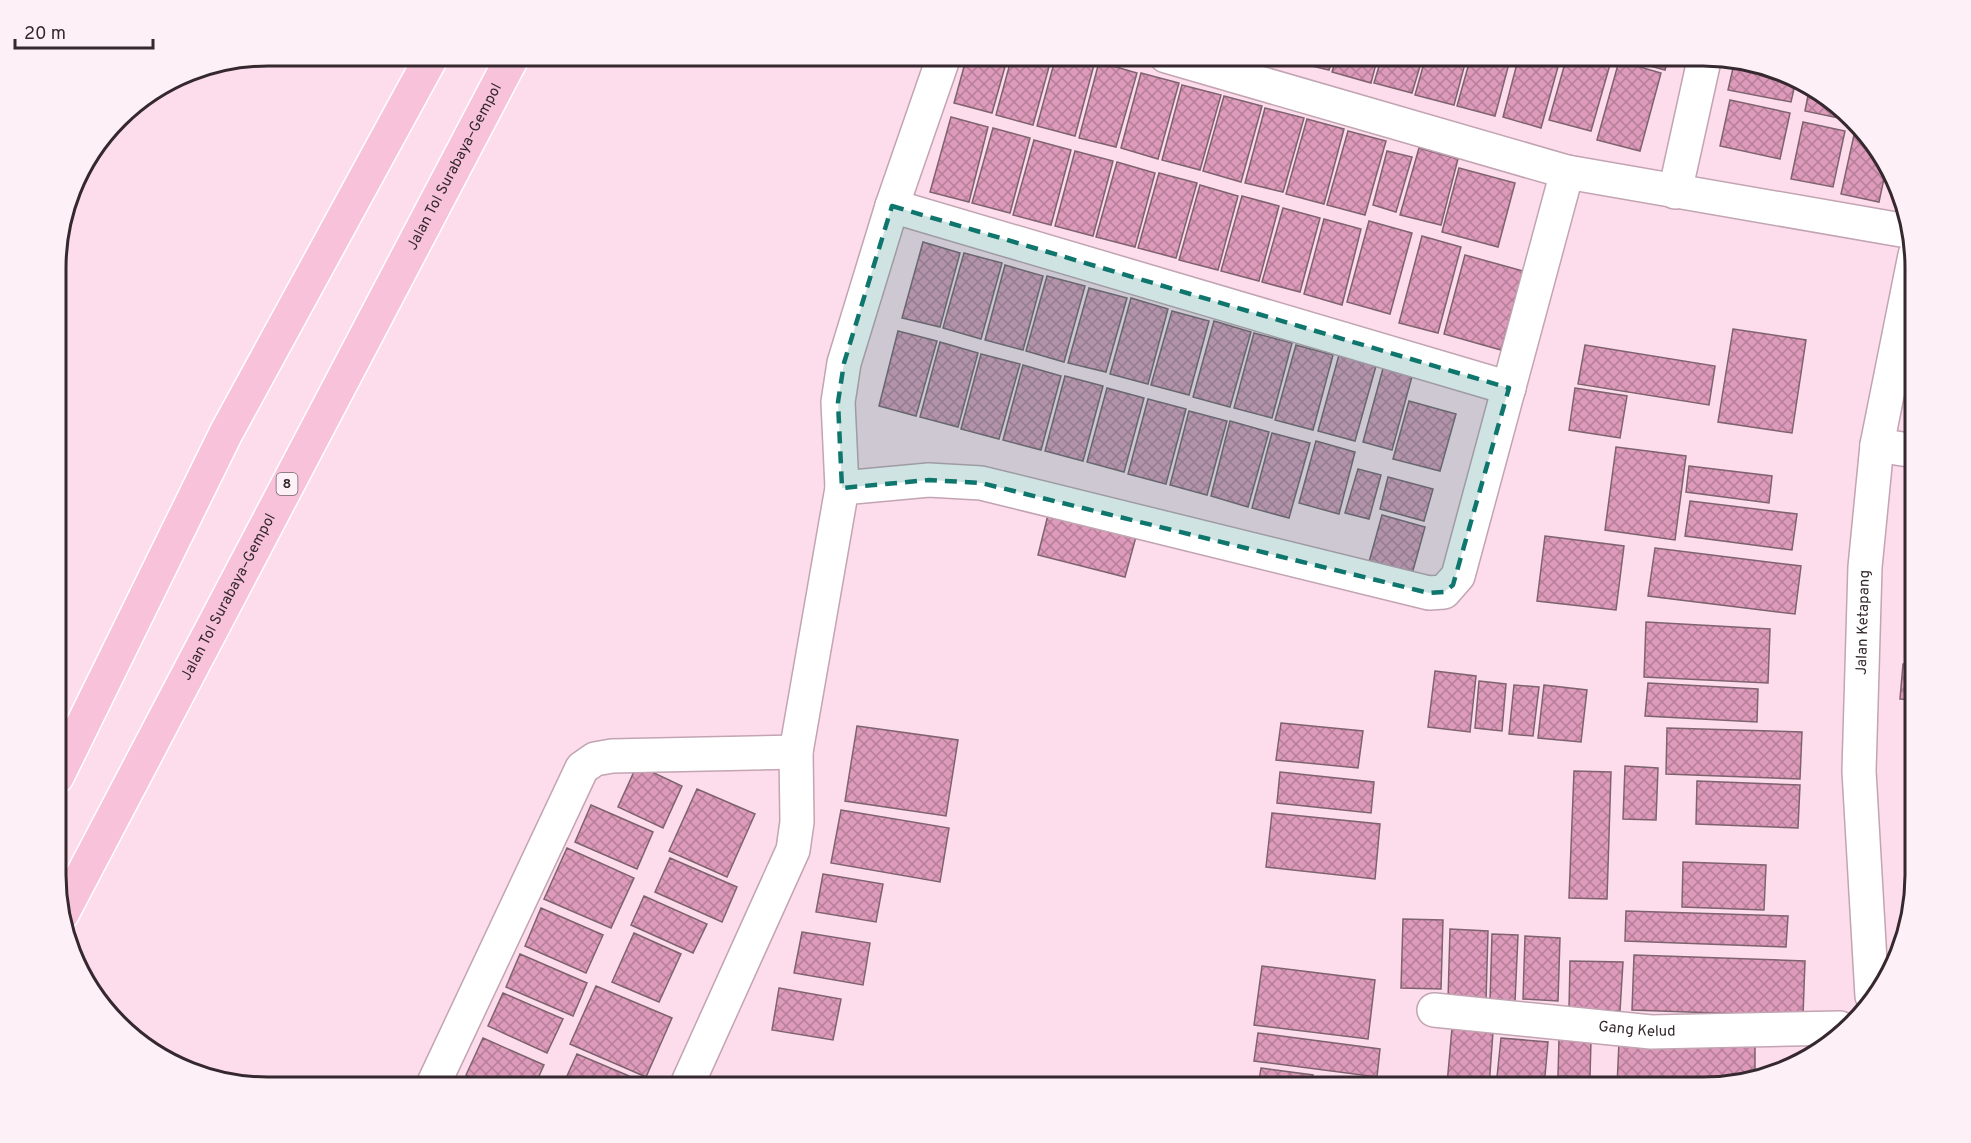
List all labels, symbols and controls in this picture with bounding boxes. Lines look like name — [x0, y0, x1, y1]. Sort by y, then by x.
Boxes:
scale bar — [15, 12, 153, 50]
text: 20 m — [24, 23, 66, 46]
street label: Jalan Tol Surabaya–Gempol — [403, 80, 506, 254]
road number: 8 — [276, 473, 298, 495]
street label: Jalan Tol Surabaya–Gempol — [177, 510, 280, 684]
street label: Jalan Ketapang — [1852, 570, 1874, 675]
street label: Gang Kelud — [1597, 1017, 1676, 1042]

